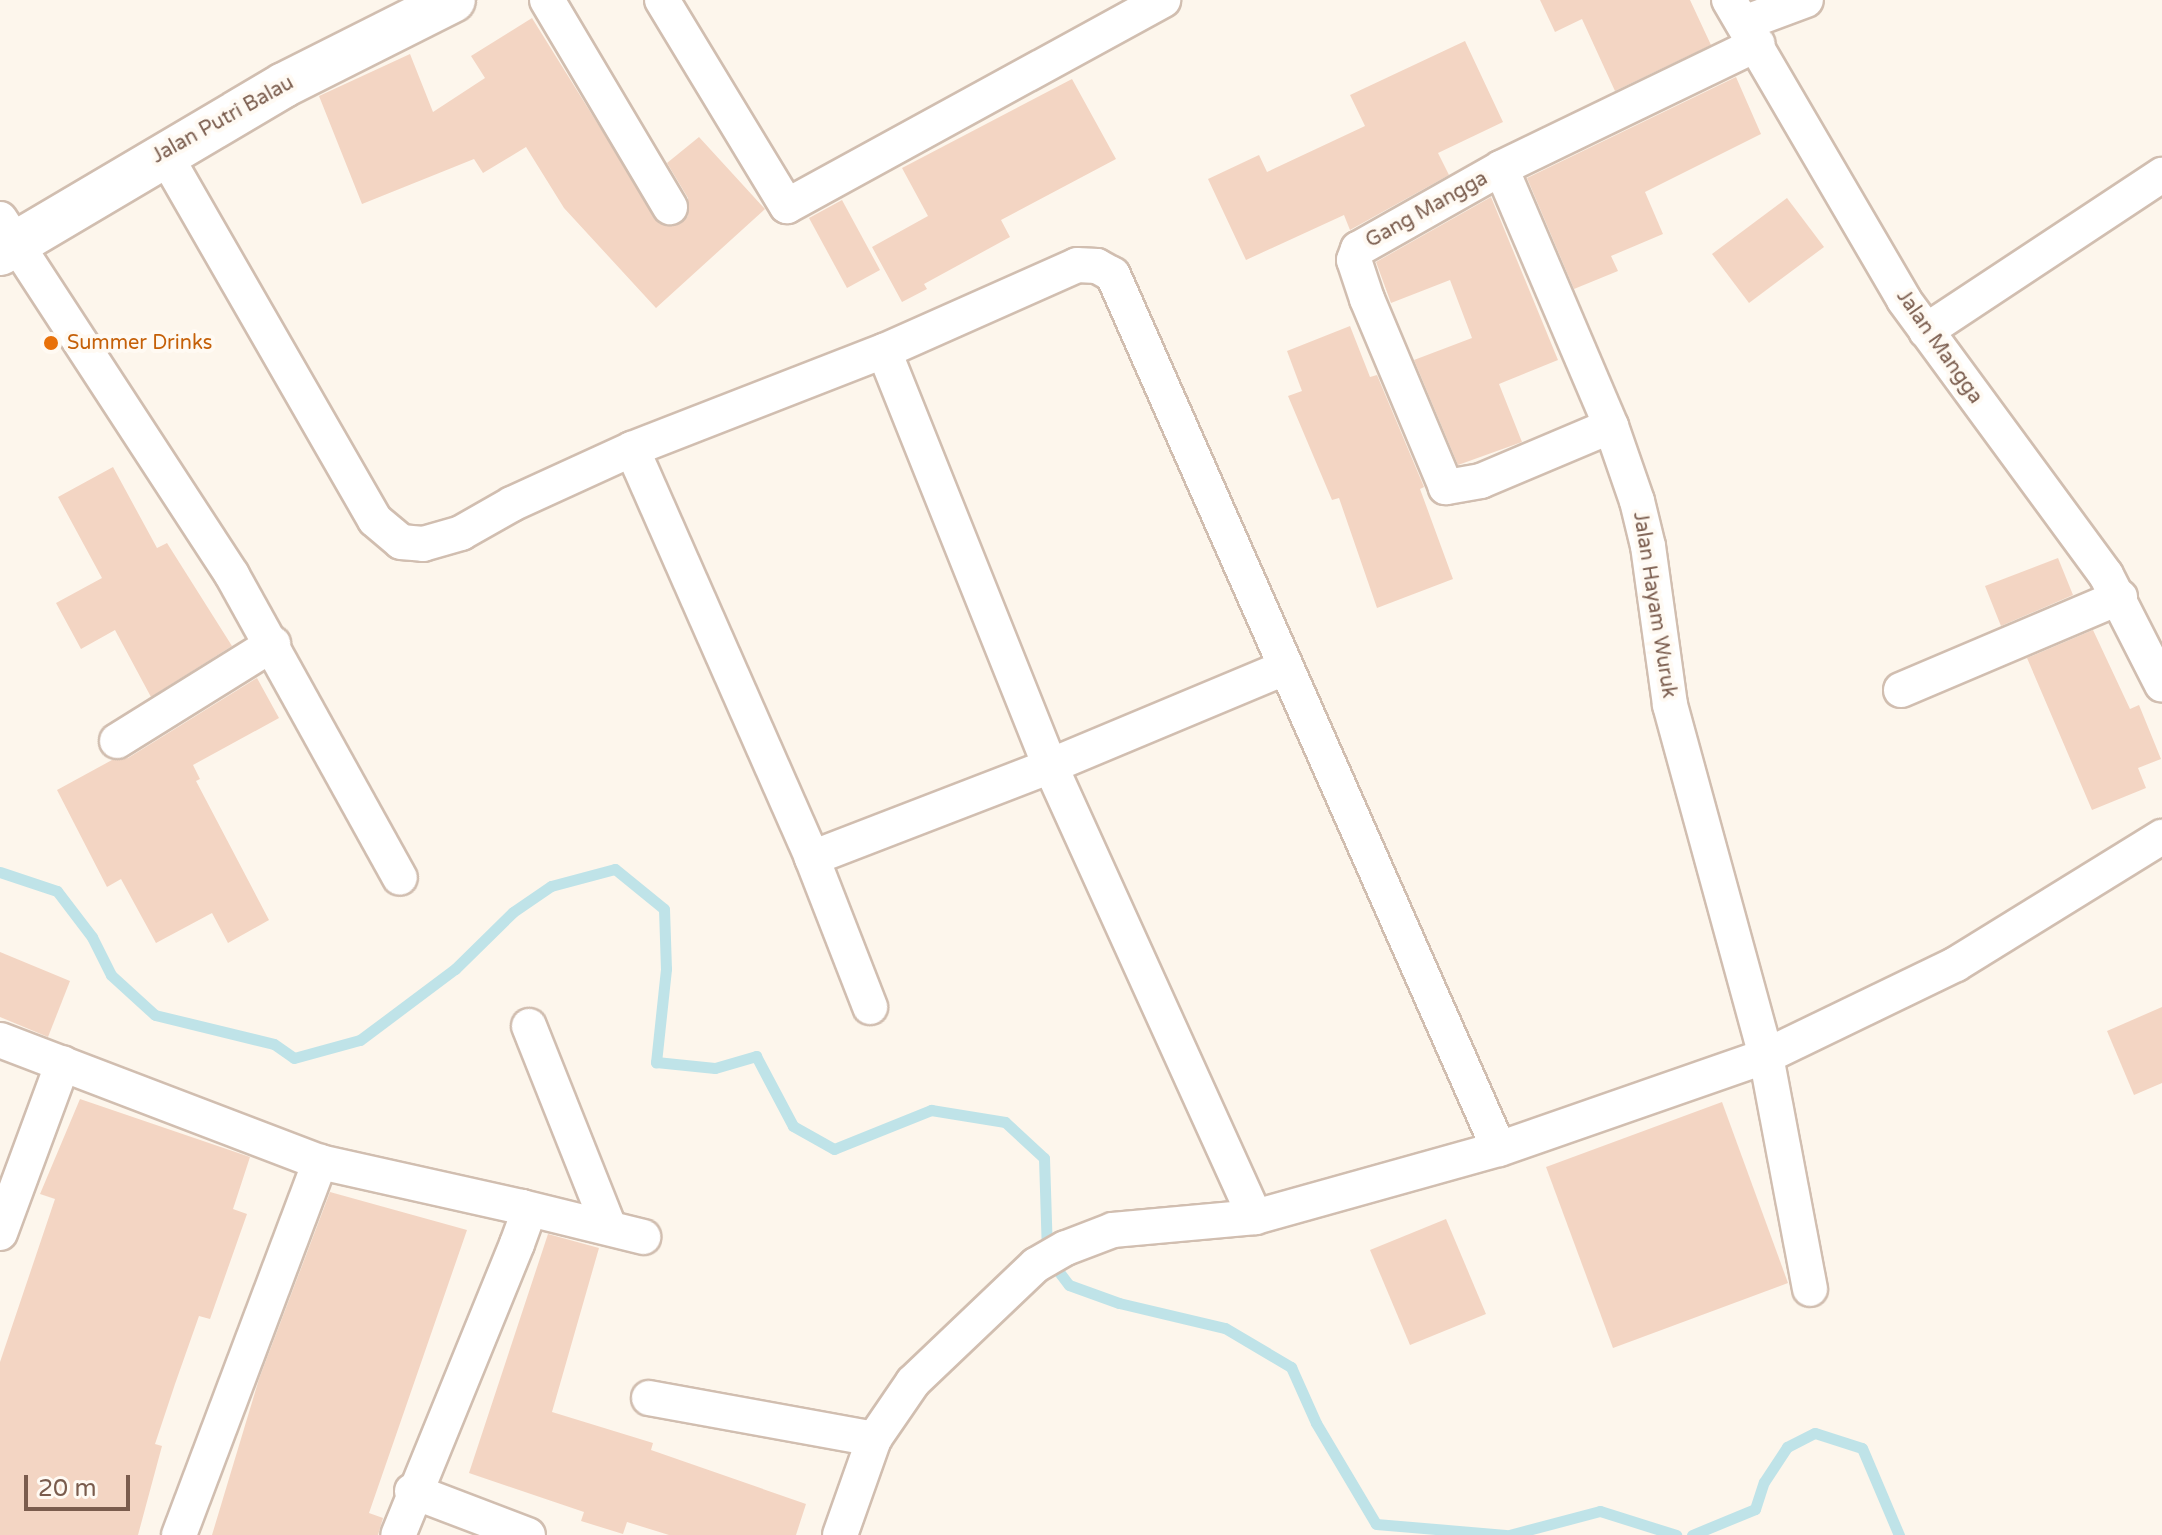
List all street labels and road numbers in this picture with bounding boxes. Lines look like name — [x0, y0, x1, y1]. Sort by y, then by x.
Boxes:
street label: Jalan Putri Balau — [148, 71, 298, 169]
street label: Gang Mangga — [1362, 167, 1492, 253]
street label: Jalan Mangga — [1891, 285, 1987, 409]
street label: Jalan Hayam Wuruk — [1627, 510, 1681, 700]

